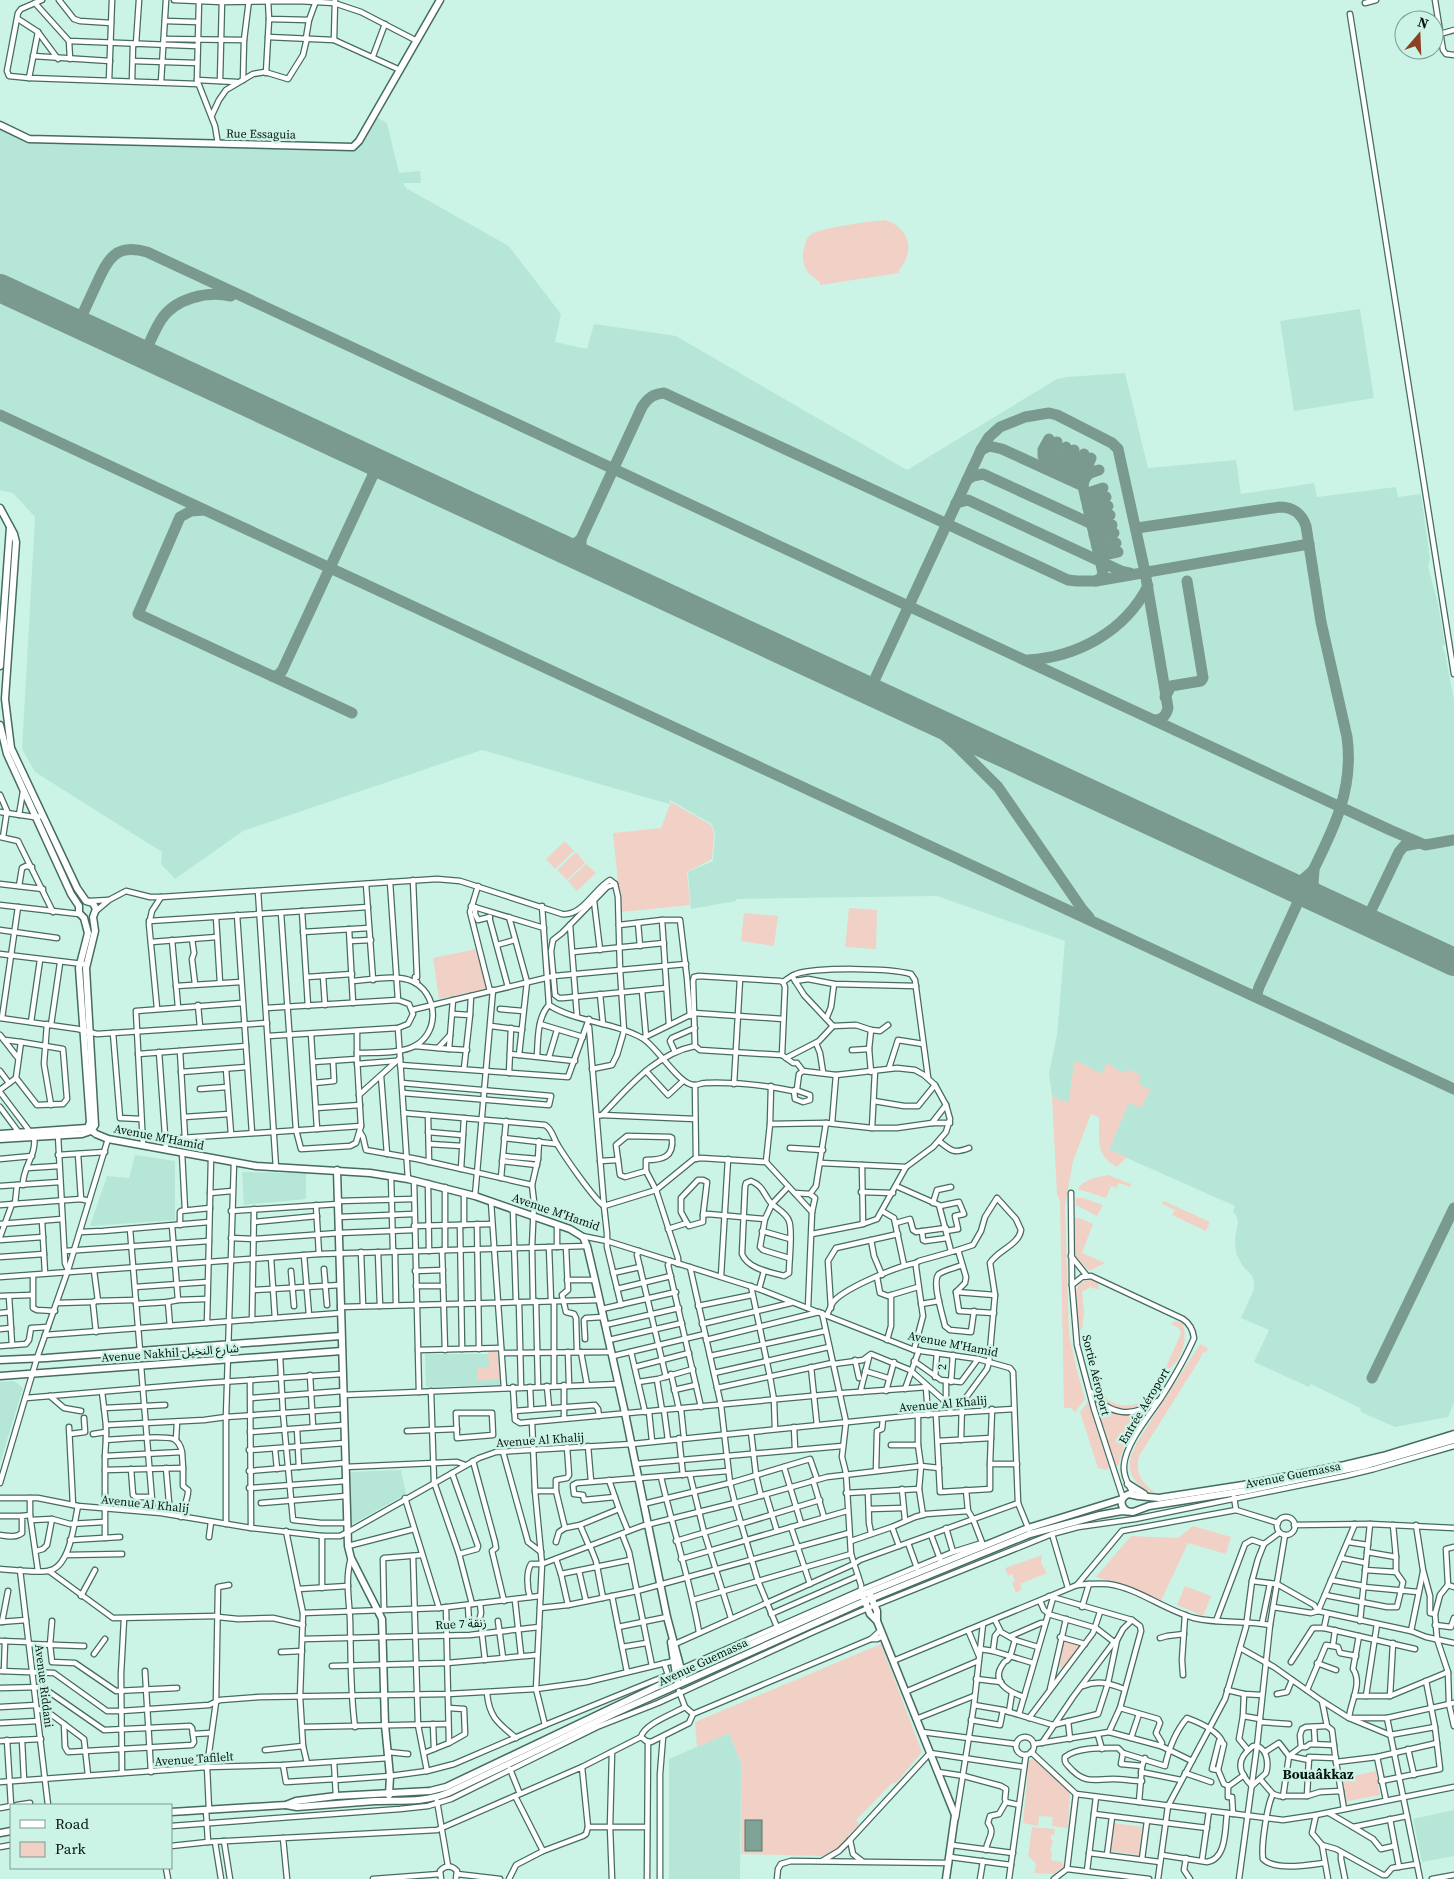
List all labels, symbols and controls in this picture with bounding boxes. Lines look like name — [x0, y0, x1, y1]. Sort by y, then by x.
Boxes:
north arrow — [1394, 10, 1444, 60]
text: N — [1415, 12, 1431, 34]
street label: Rue Essaguia — [226, 125, 297, 143]
street label: Avenue M'Hamid — [112, 1120, 206, 1154]
street label: Avenue M'Hamid — [510, 1190, 602, 1235]
street label: Avenue M'Hamid — [906, 1327, 1000, 1361]
street label: Sortie Aéroport — [1078, 1333, 1114, 1417]
street label: Avenue Nakhil شارع النخيل — [101, 1340, 239, 1367]
street label: 2 — [934, 1363, 950, 1371]
street label: Entrée Aéroport — [1115, 1365, 1173, 1447]
street label: Avenue Al Khalij — [898, 1392, 988, 1416]
street label: Avenue Al Khalij — [495, 1429, 585, 1451]
street label: Avenue Guemassa — [1244, 1458, 1343, 1492]
street label: Avenue Al Khalij — [100, 1491, 190, 1517]
street label: Rue 7 زنقة — [435, 1615, 487, 1633]
street label: Avenue Guemassa — [656, 1634, 751, 1690]
street label: Avenue Riddani — [31, 1643, 57, 1729]
street label: Avenue Tafilelt — [154, 1748, 234, 1770]
district label: Bouaâkkaz — [1282, 1764, 1354, 1784]
legend — [10, 1804, 172, 1869]
text: Road — [55, 1813, 89, 1834]
text: Park — [55, 1838, 87, 1859]

